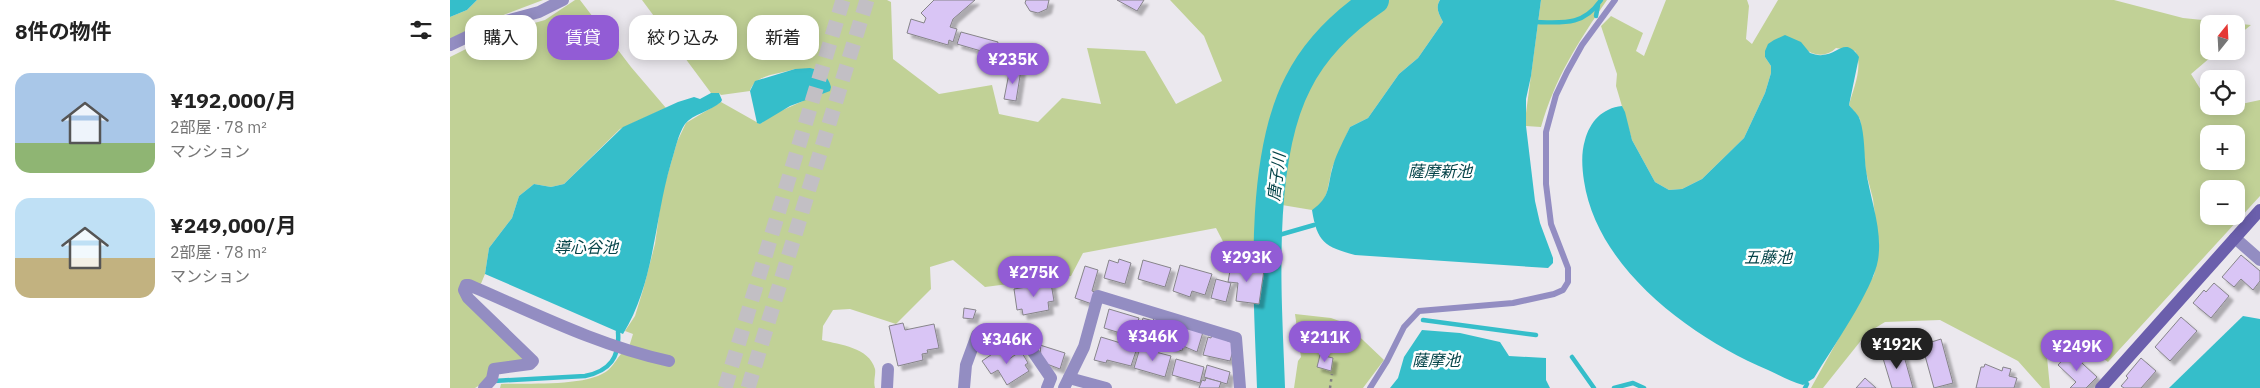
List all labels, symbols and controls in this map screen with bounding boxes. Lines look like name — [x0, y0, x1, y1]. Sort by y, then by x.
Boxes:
chip: 購入 — [465, 15, 537, 60]
chip: 賃貸 — [547, 15, 619, 60]
chip: 絞り込み — [629, 15, 737, 60]
chip: 新着 — [747, 15, 819, 60]
north arrow — [2200, 15, 2245, 60]
map controls — [2200, 15, 2245, 225]
icon: filters — [407, 16, 435, 44]
text: 8件の物件 — [15, 17, 112, 45]
pin: ¥235K — [978, 42, 1048, 85]
text: ¥235K — [988, 49, 1038, 69]
button: locate — [2200, 70, 2245, 115]
text: ¥192,000/月 — [170, 86, 296, 114]
icon: home — [55, 93, 115, 153]
text: 2部屋 · 78 m² — [170, 117, 267, 137]
button: + — [2200, 125, 2245, 170]
text: マンション — [170, 141, 250, 161]
water label: 唐子川 — [1263, 150, 1289, 202]
water label: 薩摩新池 — [1408, 161, 1474, 181]
button: − — [2200, 180, 2245, 225]
text: ¥249,000/月 — [170, 211, 296, 239]
icon: home — [55, 218, 115, 278]
water label: 導心谷池 — [554, 237, 620, 257]
pin: ¥293K — [1212, 240, 1282, 283]
text: 2部屋 · 78 m² — [170, 242, 267, 262]
text: ¥293K — [1222, 247, 1272, 267]
water label: 五藤池 — [1744, 247, 1794, 267]
pin: ¥275K — [999, 256, 1069, 298]
text: ¥275K — [1009, 262, 1059, 282]
text: マンション — [170, 266, 250, 286]
pin: ¥346K — [1118, 320, 1188, 362]
pin: ¥211K — [1290, 320, 1360, 363]
pin: ¥346K — [972, 322, 1042, 365]
text: ¥346K — [1128, 326, 1178, 346]
text: ¥211K — [1300, 327, 1350, 347]
pin: ¥192K — [1862, 328, 1932, 370]
text: ¥346K — [982, 329, 1032, 349]
pin: ¥249K — [2042, 330, 2112, 372]
text: ¥192K — [1872, 334, 1922, 354]
text: ¥249K — [2052, 336, 2102, 356]
water label: 薩摩池 — [1412, 350, 1462, 370]

